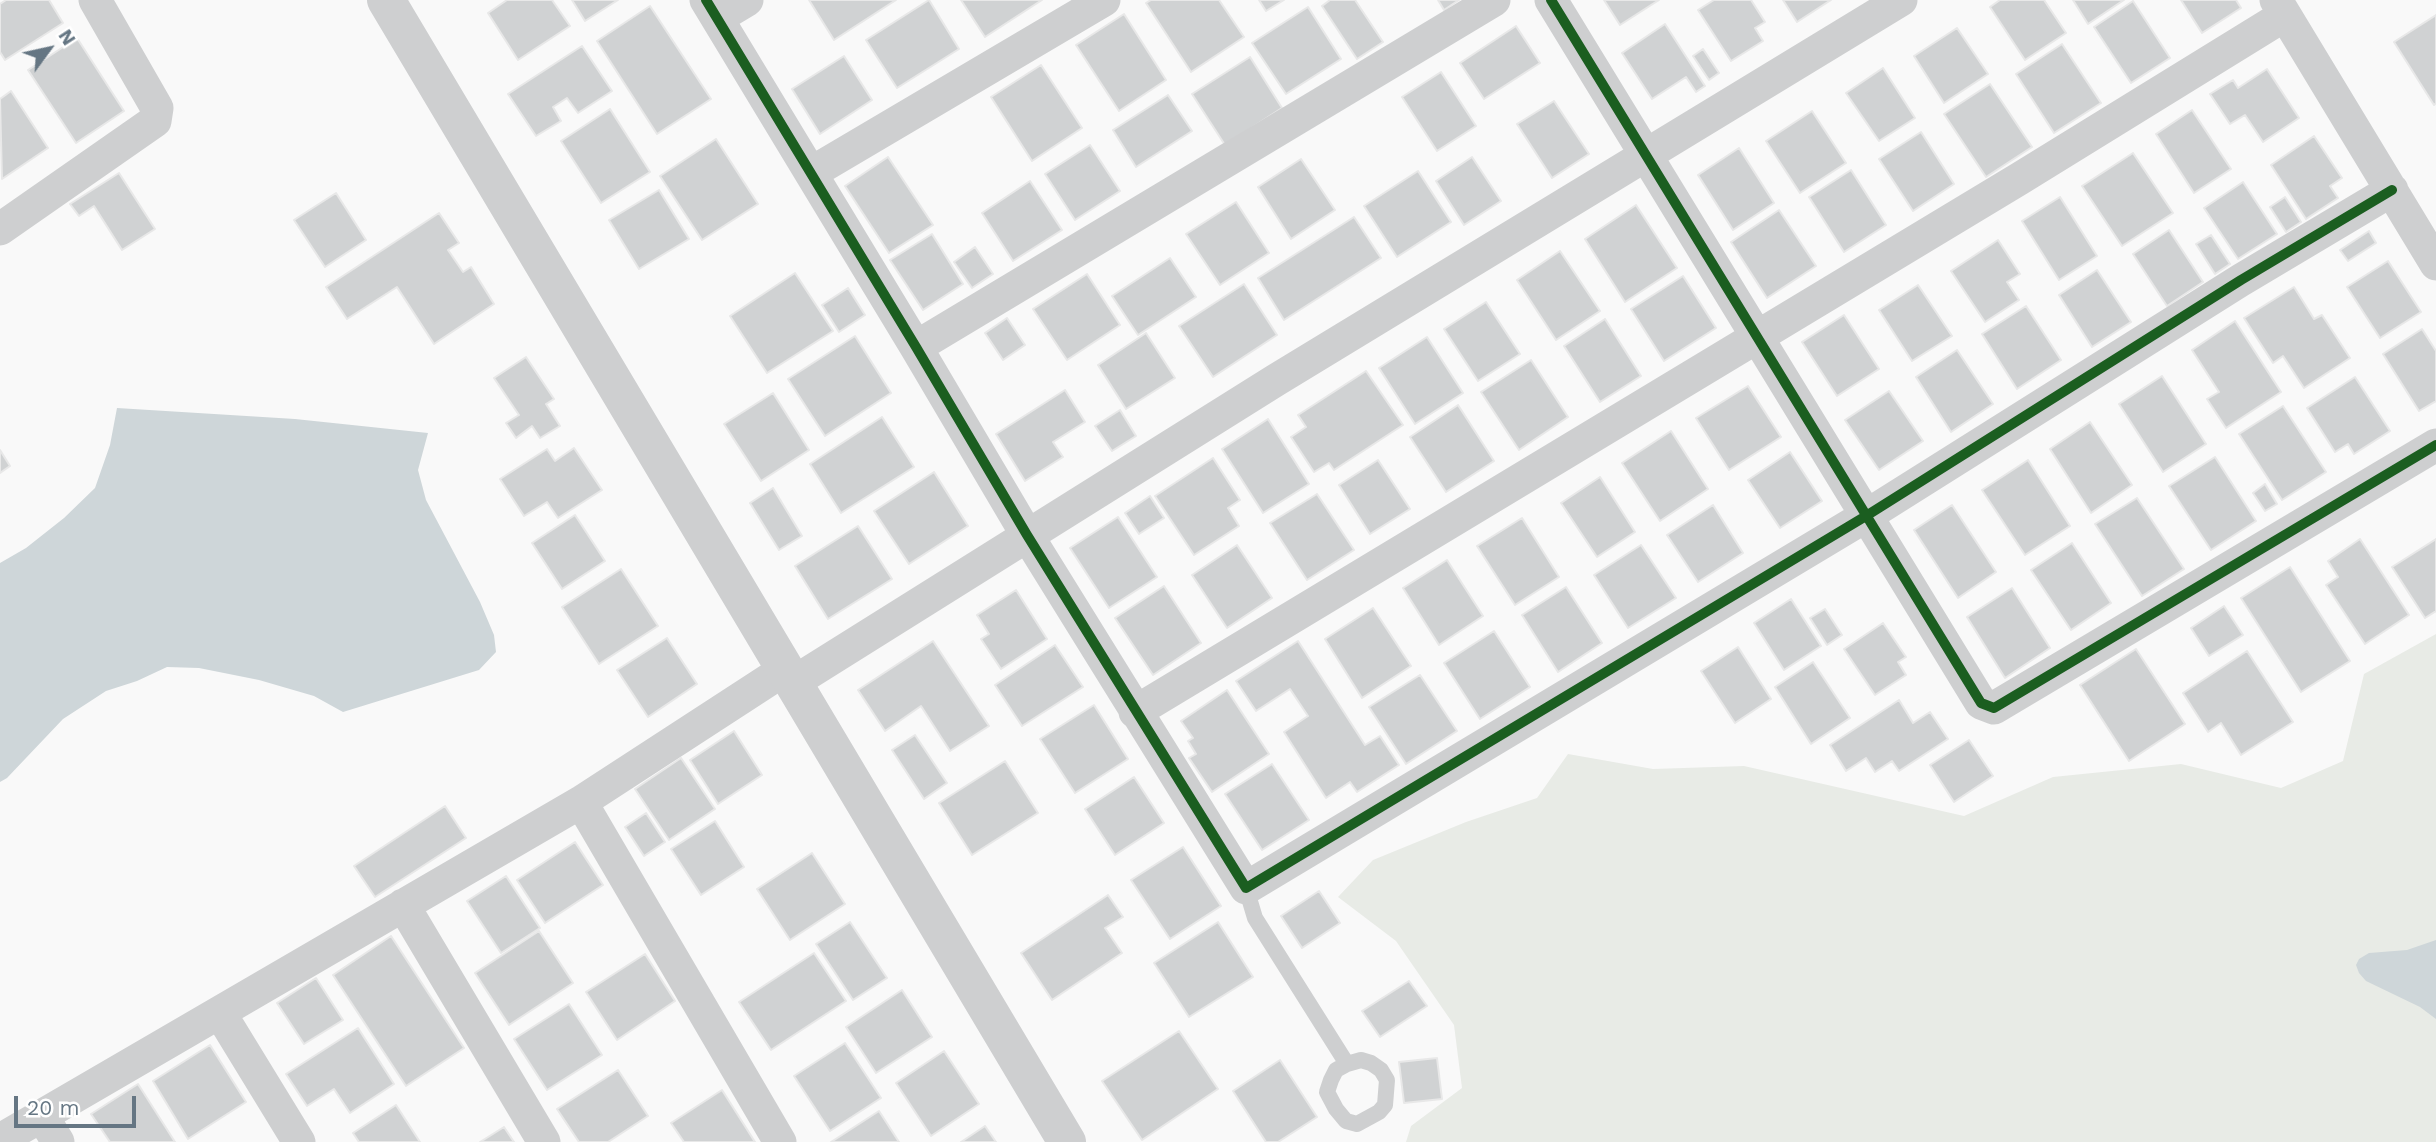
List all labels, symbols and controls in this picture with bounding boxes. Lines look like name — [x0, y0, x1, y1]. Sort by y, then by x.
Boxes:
north arrow — [14, 14, 84, 84]
text: N — [54, 25, 81, 49]
scale bar — [18, 1082, 140, 1126]
text: 20 m — [27, 1095, 79, 1120]

